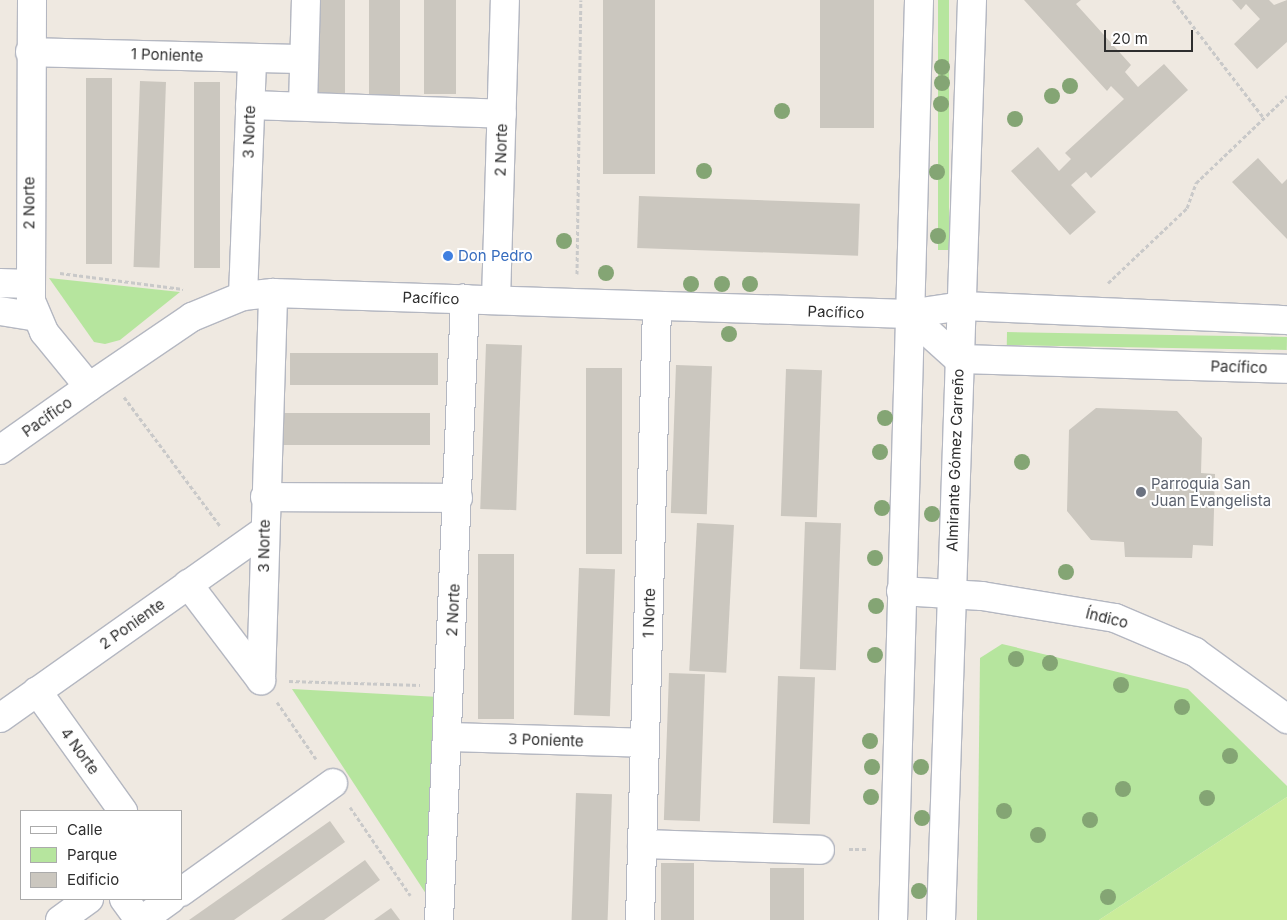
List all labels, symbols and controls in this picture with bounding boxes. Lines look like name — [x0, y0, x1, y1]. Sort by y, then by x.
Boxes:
scale bar — [1107, 20, 1196, 52]
text: 20 m — [1112, 29, 1148, 48]
street label: 1 Poniente — [130, 45, 204, 65]
street label: 3 Norte — [239, 105, 259, 159]
street label: 2 Norte — [491, 123, 511, 177]
street label: 2 Norte — [20, 176, 38, 230]
place label: Don Pedro — [458, 247, 533, 265]
marker: Don Pedro — [442, 250, 454, 262]
street label: Pacífico — [402, 288, 460, 308]
street label: Pacífico — [807, 302, 865, 322]
street label: Pacífico — [1210, 357, 1268, 377]
street label: Almirante Gómez Carreño — [943, 368, 967, 552]
street label: Pacífico — [19, 393, 75, 441]
place label: Parroquia San Juan Evangelista — [1151, 474, 1271, 509]
marker: Parroquia San Juan Evangelista — [1135, 486, 1147, 498]
street label: 3 Norte — [255, 519, 273, 573]
street label: 2 Norte — [443, 583, 463, 637]
street label: 1 Norte — [639, 588, 659, 638]
street label: 2 Poniente — [96, 595, 168, 653]
street label: Índico — [1084, 604, 1130, 632]
street label: 4 Norte — [57, 724, 103, 778]
street label: 3 Poniente — [508, 730, 584, 750]
legend — [20, 810, 182, 900]
text: Calle — [67, 820, 102, 839]
text: Parque — [67, 845, 117, 864]
text: Edificio — [67, 870, 119, 889]

